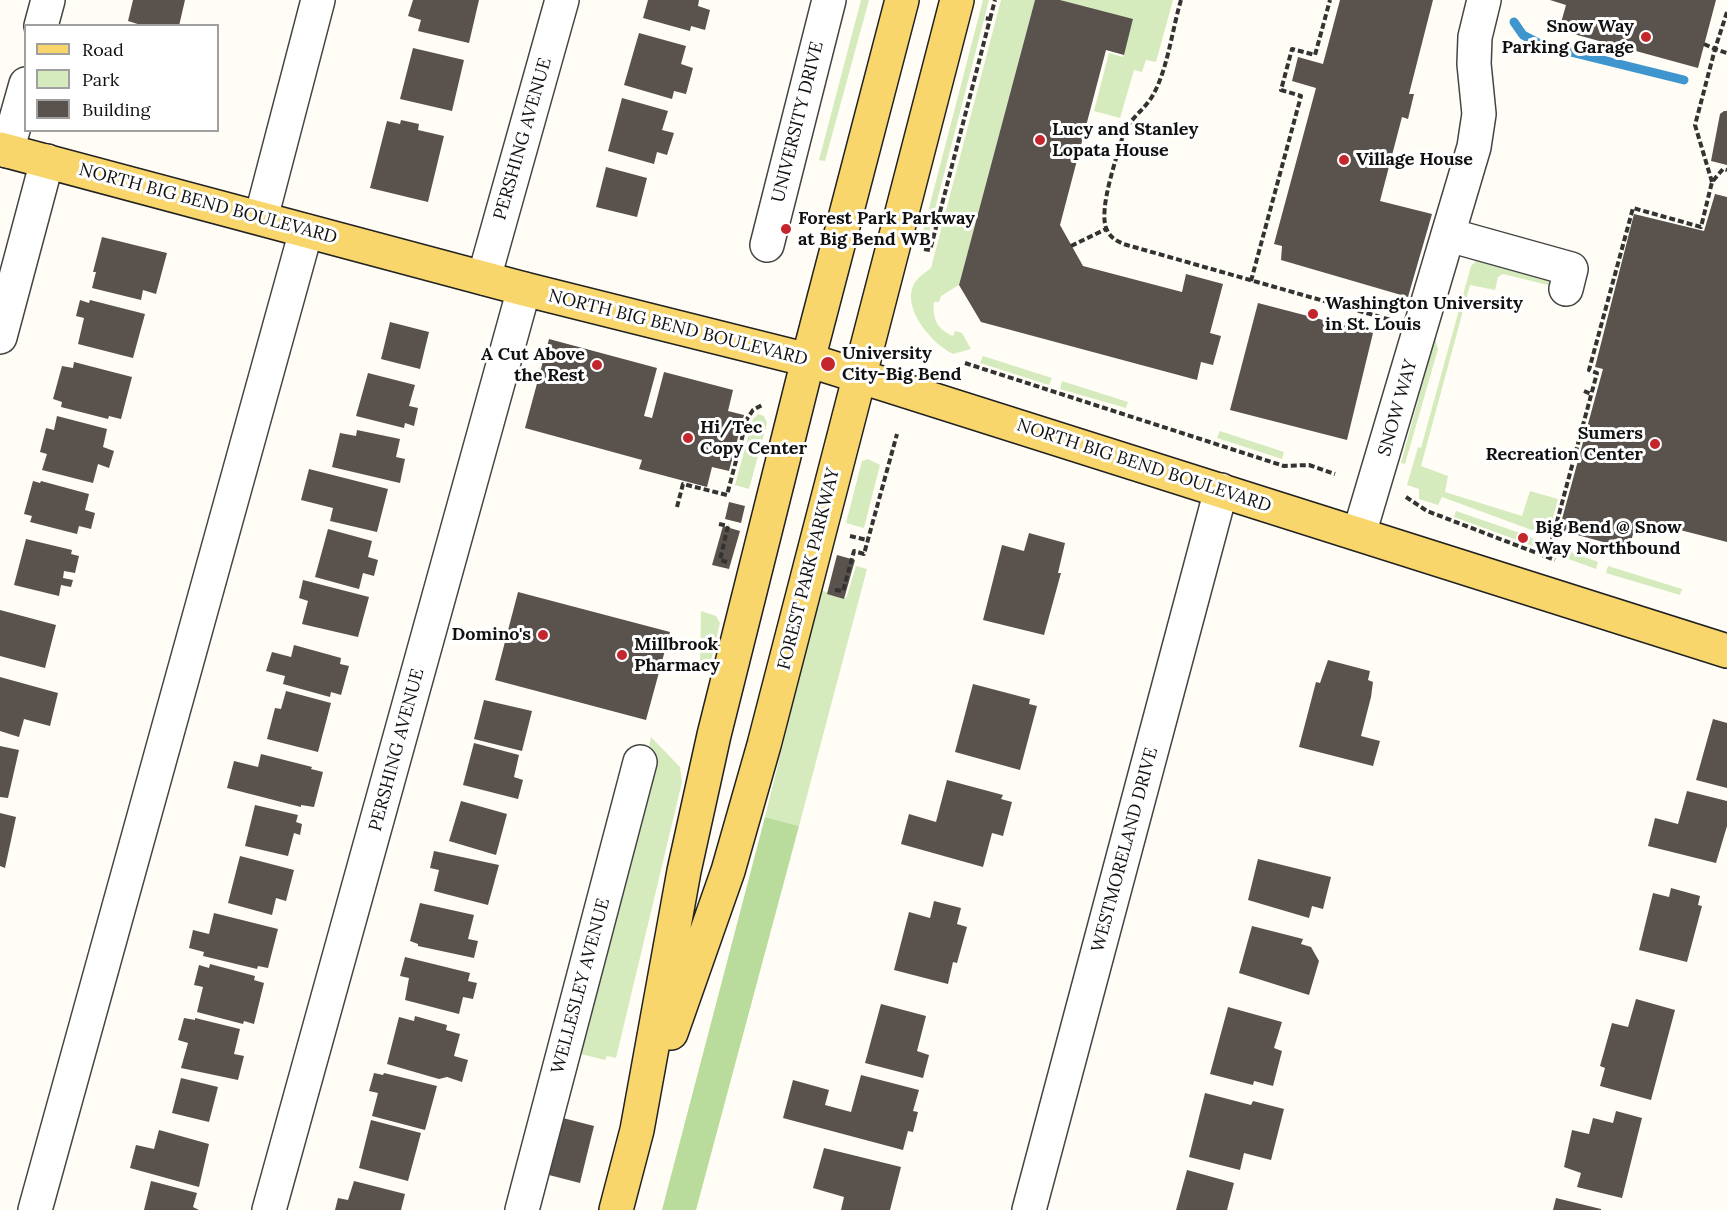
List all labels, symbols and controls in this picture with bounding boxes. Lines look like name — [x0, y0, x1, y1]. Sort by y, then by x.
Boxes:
place label: Snow Way Parking Garage — [1501, 16, 1634, 58]
legend — [24, 24, 219, 132]
marker: Snow Way Parking Garage — [1639, 30, 1653, 44]
text: Road — [82, 38, 124, 61]
street label: UNIVERSITY DRIVE — [768, 39, 828, 205]
street label: PERSHING AVENUE — [490, 55, 556, 223]
text: Park — [82, 68, 119, 91]
text: Building — [82, 98, 150, 121]
place label: Lucy and Stanley Lopata House — [1052, 119, 1198, 162]
marker: Lucy and Stanley Lopata House — [1033, 133, 1047, 147]
place label: Village House — [1356, 149, 1473, 171]
marker: Village House — [1337, 153, 1351, 167]
street label: NORTH BIG BEND BOULEVARD — [77, 159, 339, 249]
place label: Forest Park Parkway at Big Bend WB — [798, 208, 975, 250]
marker: Forest Park Parkway at Big Bend WB — [779, 222, 793, 236]
street label: NORTH BIG BEND BOULEVARD — [546, 285, 810, 371]
place label: Washington University in St. Louis — [1325, 293, 1523, 336]
marker: Washington University in St. Louis — [1306, 307, 1320, 321]
place label: University City-Big Bend — [842, 343, 962, 386]
place label: A Cut Above the Rest — [481, 344, 585, 386]
marker: University City-Big Bend — [819, 355, 837, 373]
street label: SNOW WAY — [1374, 357, 1422, 459]
marker: A Cut Above the Rest — [590, 358, 604, 372]
street label: NORTH BIG BEND BOULEVARD — [1014, 415, 1274, 517]
place label: Hi/Tec Copy Center — [700, 417, 807, 460]
place label: Sumers Recreation Center — [1485, 423, 1643, 466]
marker: Hi/Tec Copy Center — [681, 431, 695, 445]
marker: Sumers Recreation Center — [1648, 437, 1662, 451]
street label: FOREST PARK PARKWAY — [773, 466, 845, 672]
place label: Big Bend @ Snow Way Northbound — [1535, 517, 1682, 560]
marker: Big Bend @ Snow Way Northbound — [1516, 531, 1530, 545]
place label: Domino's — [452, 624, 531, 646]
marker: Domino's — [536, 628, 550, 642]
place label: Millbrook Pharmacy — [634, 634, 720, 676]
marker: Millbrook Pharmacy — [615, 648, 629, 662]
street label: PERSHING AVENUE — [365, 666, 429, 834]
street label: WESTMORELAND DRIVE — [1087, 745, 1163, 955]
street label: WELLESLEY AVENUE — [547, 896, 615, 1076]

